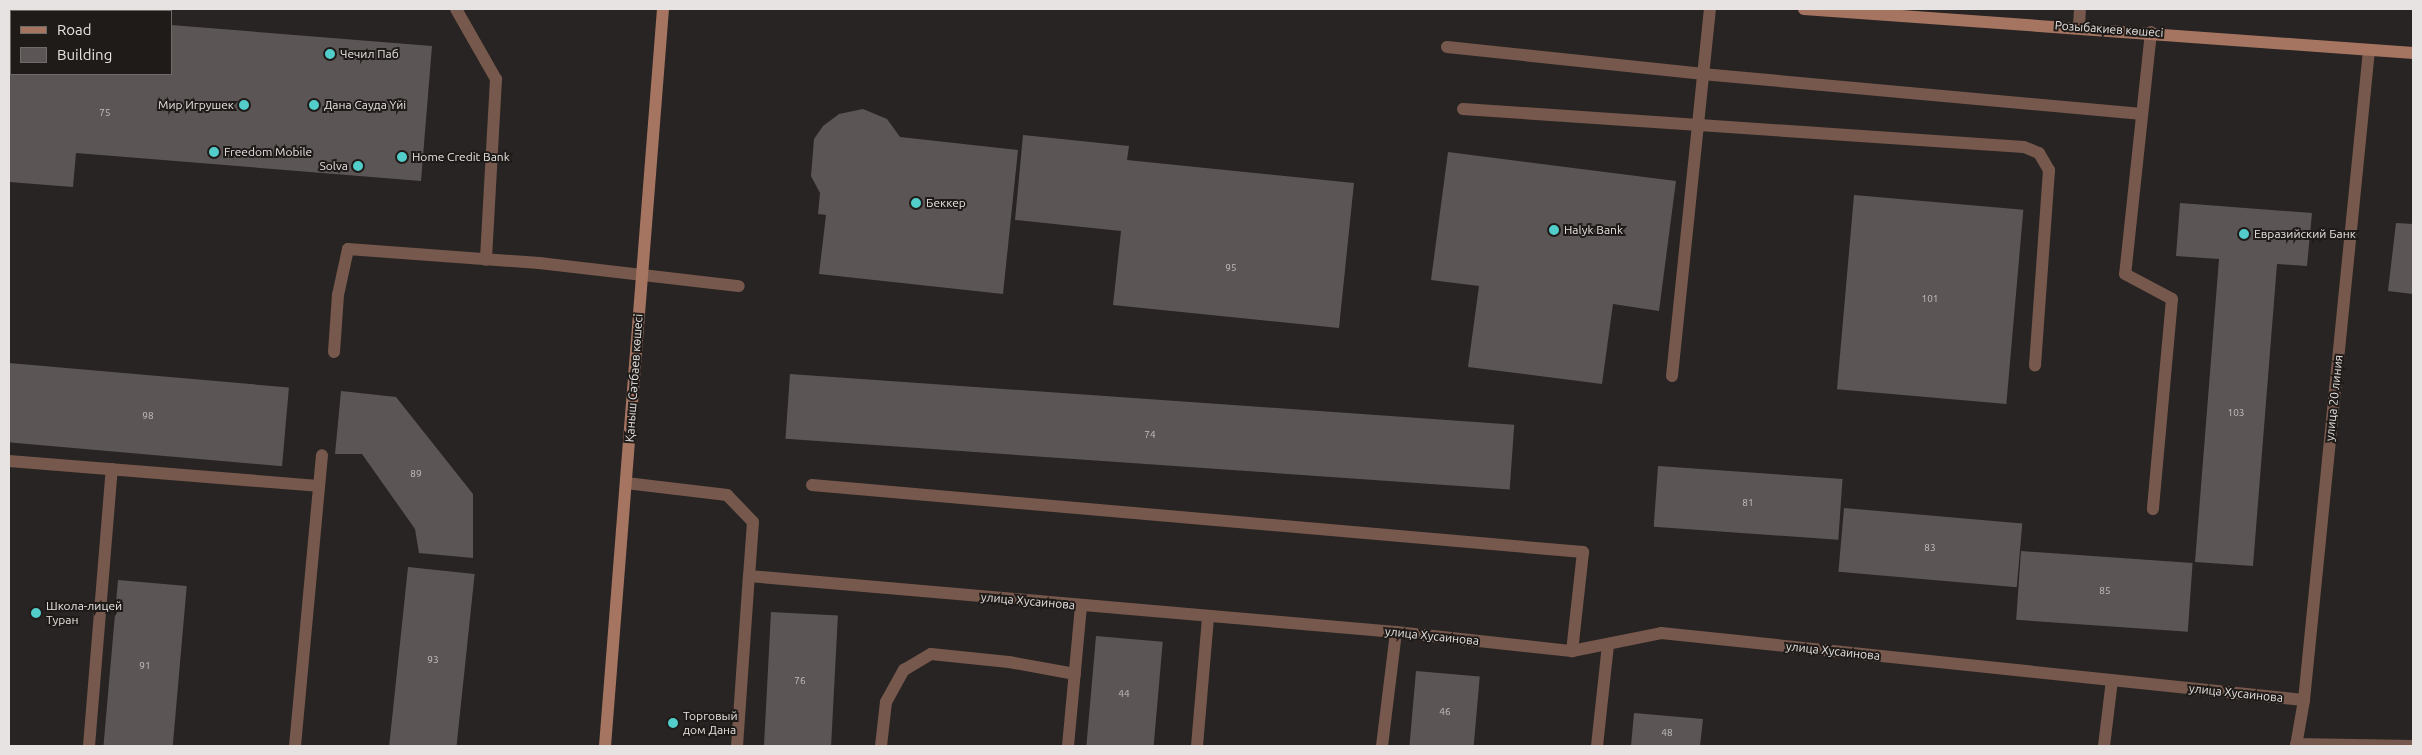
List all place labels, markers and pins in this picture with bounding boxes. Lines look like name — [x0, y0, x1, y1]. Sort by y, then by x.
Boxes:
place label: Чечил Паб — [340, 47, 399, 61]
marker: Чечил Паб — [324, 48, 336, 60]
place label: Мир Игрушек — [158, 98, 234, 112]
place label: Дана Сауда Үйі — [324, 98, 406, 112]
marker: Мир Игрушек — [238, 99, 250, 111]
marker: Дана Сауда Үйі — [308, 99, 320, 111]
place label: Freedom Mobile — [224, 145, 312, 159]
marker: Freedom Mobile — [208, 146, 220, 158]
place label: Home Credit Bank — [412, 150, 510, 164]
marker: Home Credit Bank — [396, 151, 408, 163]
place label: Solva — [320, 159, 348, 173]
marker: Solva — [352, 160, 364, 172]
place label: Беккер — [926, 196, 966, 210]
marker: Беккер — [910, 197, 922, 209]
place label: Halyk Bank — [1564, 223, 1623, 237]
marker: Halyk Bank — [1548, 224, 1560, 236]
place label: Евразийский Банк — [2254, 227, 2356, 241]
marker: Евразийский Банк — [2238, 228, 2250, 240]
place label: Школа-лицей Туран — [46, 599, 122, 627]
marker: Школа-лицей Туран — [30, 607, 42, 619]
place label: Торговый дом Дана — [683, 709, 738, 737]
marker: Торговый дом Дана — [667, 717, 679, 729]

